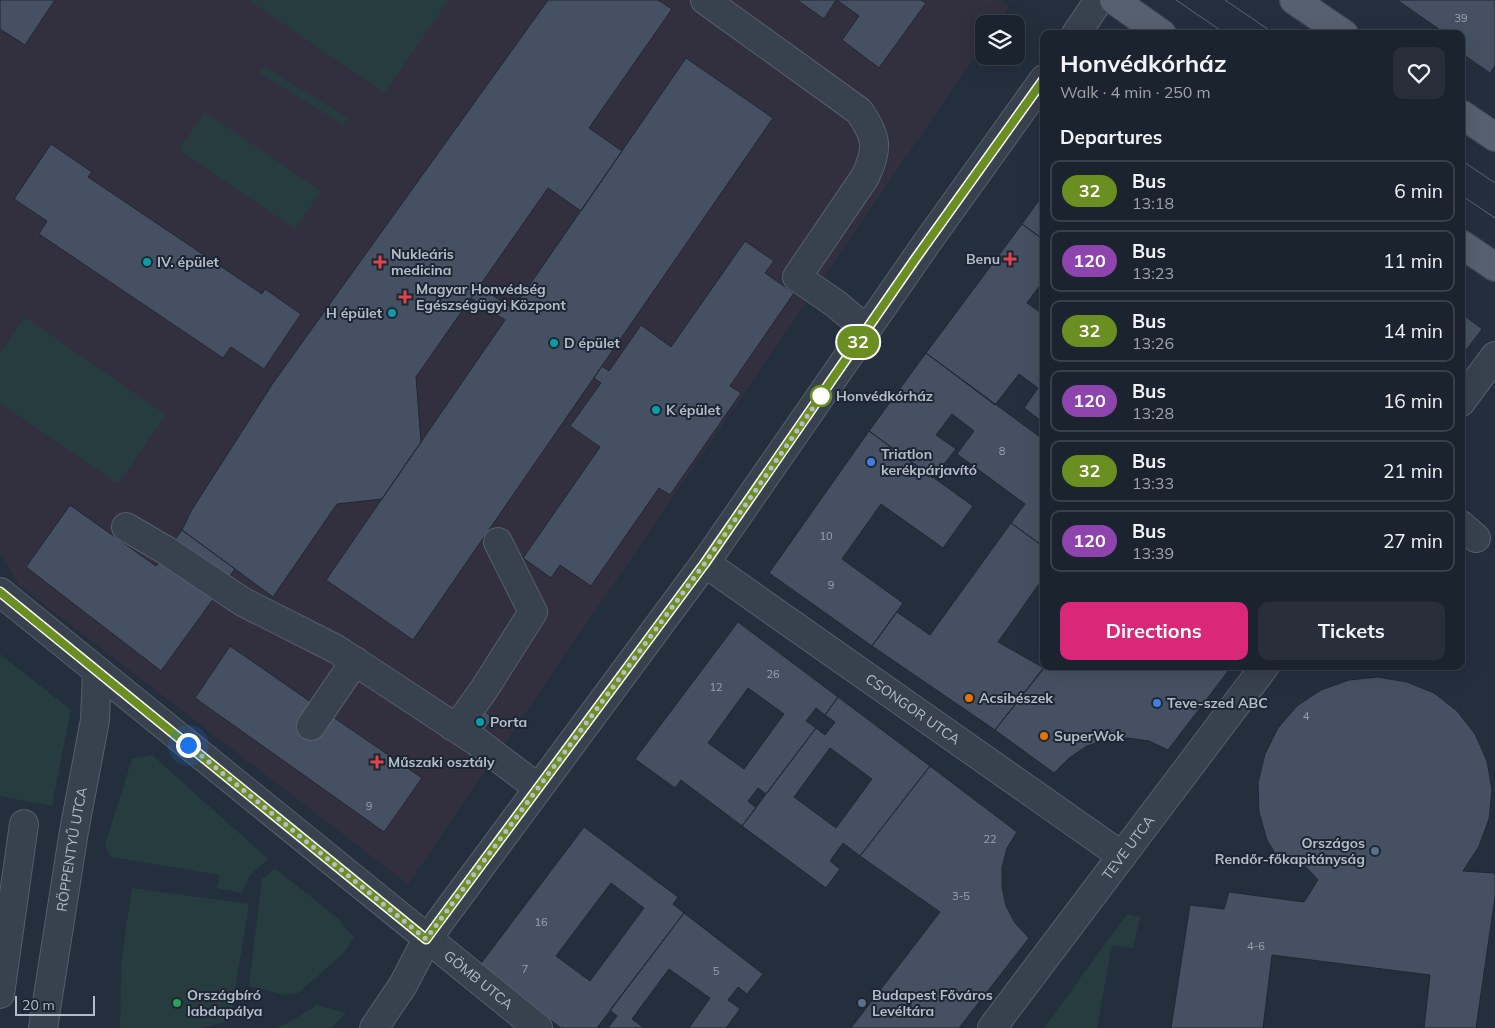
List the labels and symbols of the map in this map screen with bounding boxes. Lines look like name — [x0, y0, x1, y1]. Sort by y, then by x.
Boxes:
house number: 39 — [1454, 11, 1468, 25]
place label: Nukleáris medicina — [391, 245, 454, 279]
place label: Benu — [966, 250, 1000, 268]
place label: IV. épület — [157, 253, 220, 271]
marker: Benu — [1004, 253, 1016, 265]
marker: Nukleáris medicina — [373, 255, 387, 269]
marker: IV. épület — [141, 256, 153, 268]
place label: Magyar Honvédség Egészségügyi Központ — [416, 280, 567, 314]
marker: Magyar Honvédség Egészségügyi Központ — [398, 290, 412, 304]
place label: H épület — [326, 304, 383, 322]
marker: H épület — [386, 307, 398, 319]
line badge: 32 — [836, 326, 880, 358]
place label: D épület — [564, 334, 620, 352]
marker: D épület — [548, 337, 560, 349]
marker: Honvédkórház — [810, 385, 832, 407]
place label: Honvédkórház — [836, 387, 933, 405]
place label: K épület — [666, 401, 721, 419]
marker: K épület — [650, 404, 662, 416]
house number: 8 — [999, 444, 1006, 458]
place label: Triatlon kerékpárjavító — [881, 445, 977, 479]
marker: Triatlon kerékpárjavító — [865, 456, 877, 468]
house number: 10 — [819, 529, 833, 543]
house number: 9 — [828, 578, 834, 592]
house number: 26 — [766, 667, 780, 681]
street label: CSONGOR UTCA — [862, 670, 964, 749]
house number: 12 — [709, 680, 723, 694]
place label: Acsibészek — [979, 689, 1053, 707]
marker: Acsibészek — [963, 692, 975, 704]
place label: Teve-szed ABC — [1167, 694, 1268, 712]
marker: Teve-szed ABC — [1151, 697, 1163, 709]
house number: 4 — [1303, 709, 1310, 723]
place label: Porta — [490, 713, 527, 731]
marker: Porta — [474, 716, 486, 728]
place label: SuperWok — [1054, 727, 1124, 745]
marker: SuperWok — [1038, 730, 1050, 742]
your location — [176, 733, 201, 758]
place label: Műszaki osztály — [388, 753, 495, 771]
marker: Műszaki osztály — [370, 755, 384, 769]
street label: RÖPPENTYŰ UTCA — [52, 785, 91, 913]
house number: 9 — [366, 799, 372, 813]
street label: TEVE UTCA — [1098, 811, 1159, 883]
house number: 22 — [983, 832, 997, 846]
place label: Országos Rendőr-főkapitányság — [1215, 834, 1365, 868]
marker: Országos Rendőr-főkapitányság — [1369, 845, 1381, 857]
house number: 3-5 — [952, 889, 970, 903]
house number: 16 — [534, 915, 548, 929]
house number: 4-6 — [1247, 939, 1265, 953]
street label: GÖMB UTCA — [440, 946, 517, 1014]
house number: 7 — [522, 962, 528, 976]
house number: 5 — [713, 964, 720, 978]
place label: Országbíró labdapálya — [187, 986, 263, 1020]
place label: Budapest Főváros Levéltára — [872, 986, 993, 1020]
scale bar — [15, 993, 95, 1016]
marker: Országbíró labdapálya — [171, 997, 183, 1009]
marker: Budapest Főváros Levéltára — [856, 997, 868, 1009]

